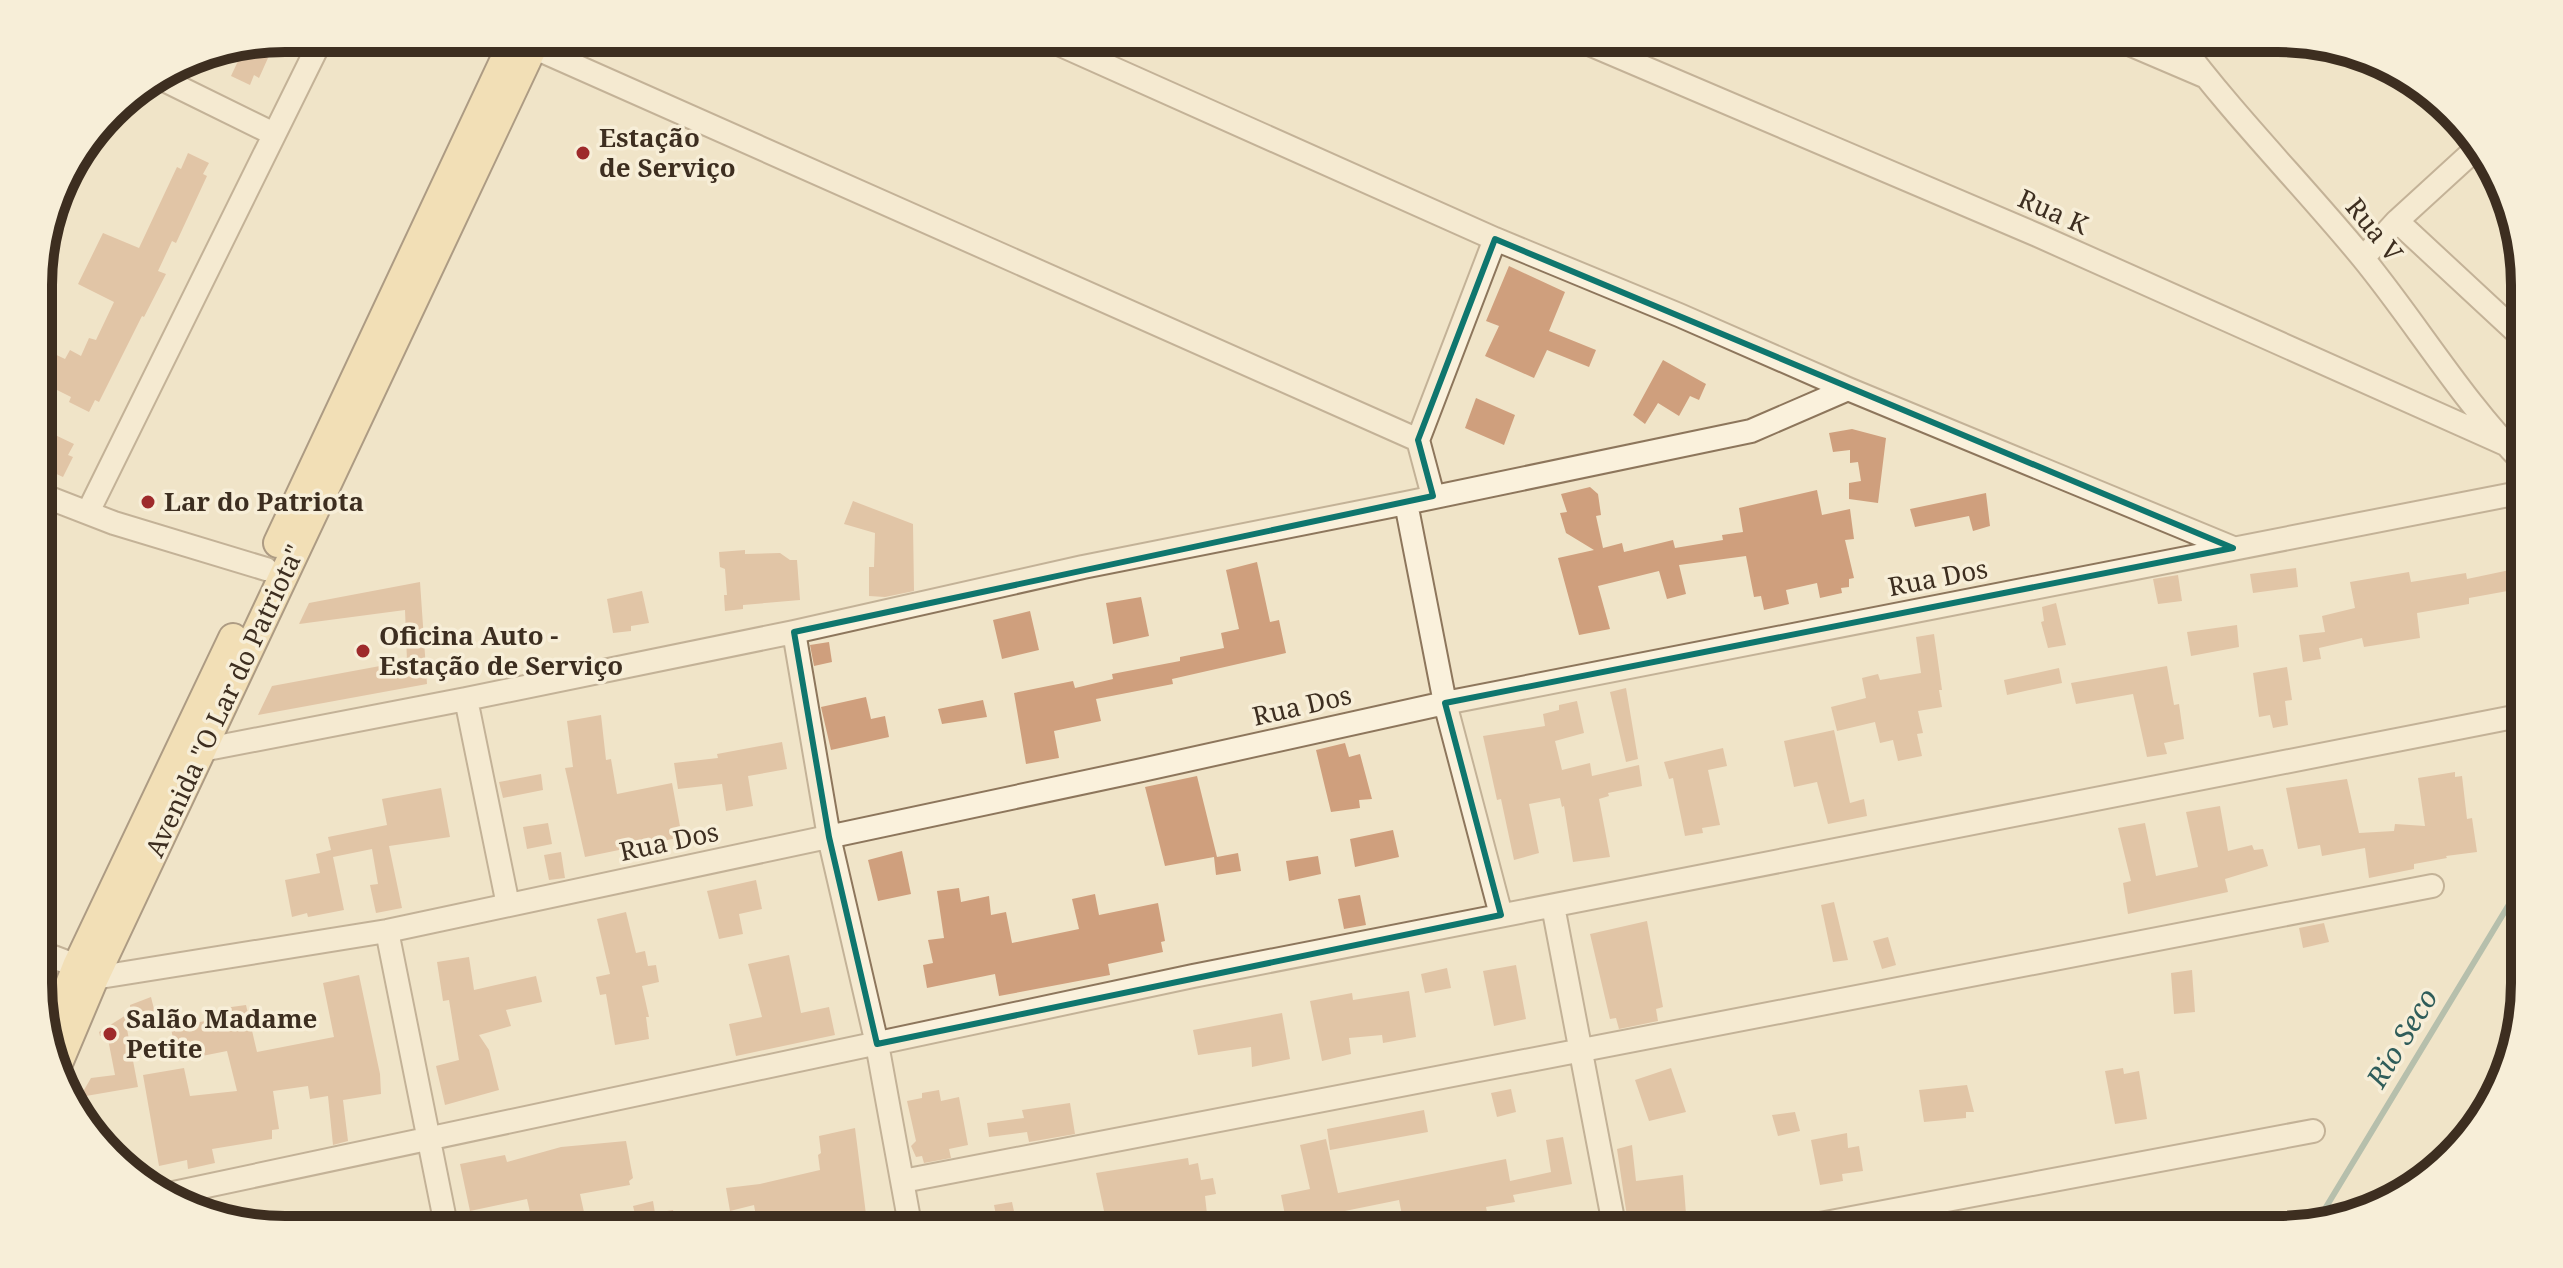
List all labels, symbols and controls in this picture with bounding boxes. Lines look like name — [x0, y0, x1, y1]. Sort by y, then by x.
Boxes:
place label: Estação de Serviço — [599, 119, 736, 185]
marker: Estação de Serviço — [574, 144, 592, 162]
street label: Rua K — [2013, 180, 2095, 243]
street label: Rua V — [2338, 190, 2412, 269]
place label: Lar do Patriota — [164, 483, 364, 519]
marker: Lar do Patriota — [139, 493, 157, 511]
street label: Avenida "O Lar do Patriota" — [136, 539, 312, 863]
street label: Rua Dos — [1885, 550, 1991, 604]
place label: Oficina Auto - Estação de Serviço — [379, 617, 623, 683]
marker: Oficina Auto - Estação de Serviço — [354, 642, 372, 660]
street label: Rua Dos — [1249, 676, 1355, 734]
street label: Rua Dos — [616, 813, 722, 869]
water label: Rio Seco — [2356, 981, 2446, 1095]
place label: Salão Madame Petite — [126, 1000, 317, 1066]
marker: Salão Madame Petite — [101, 1025, 119, 1043]

